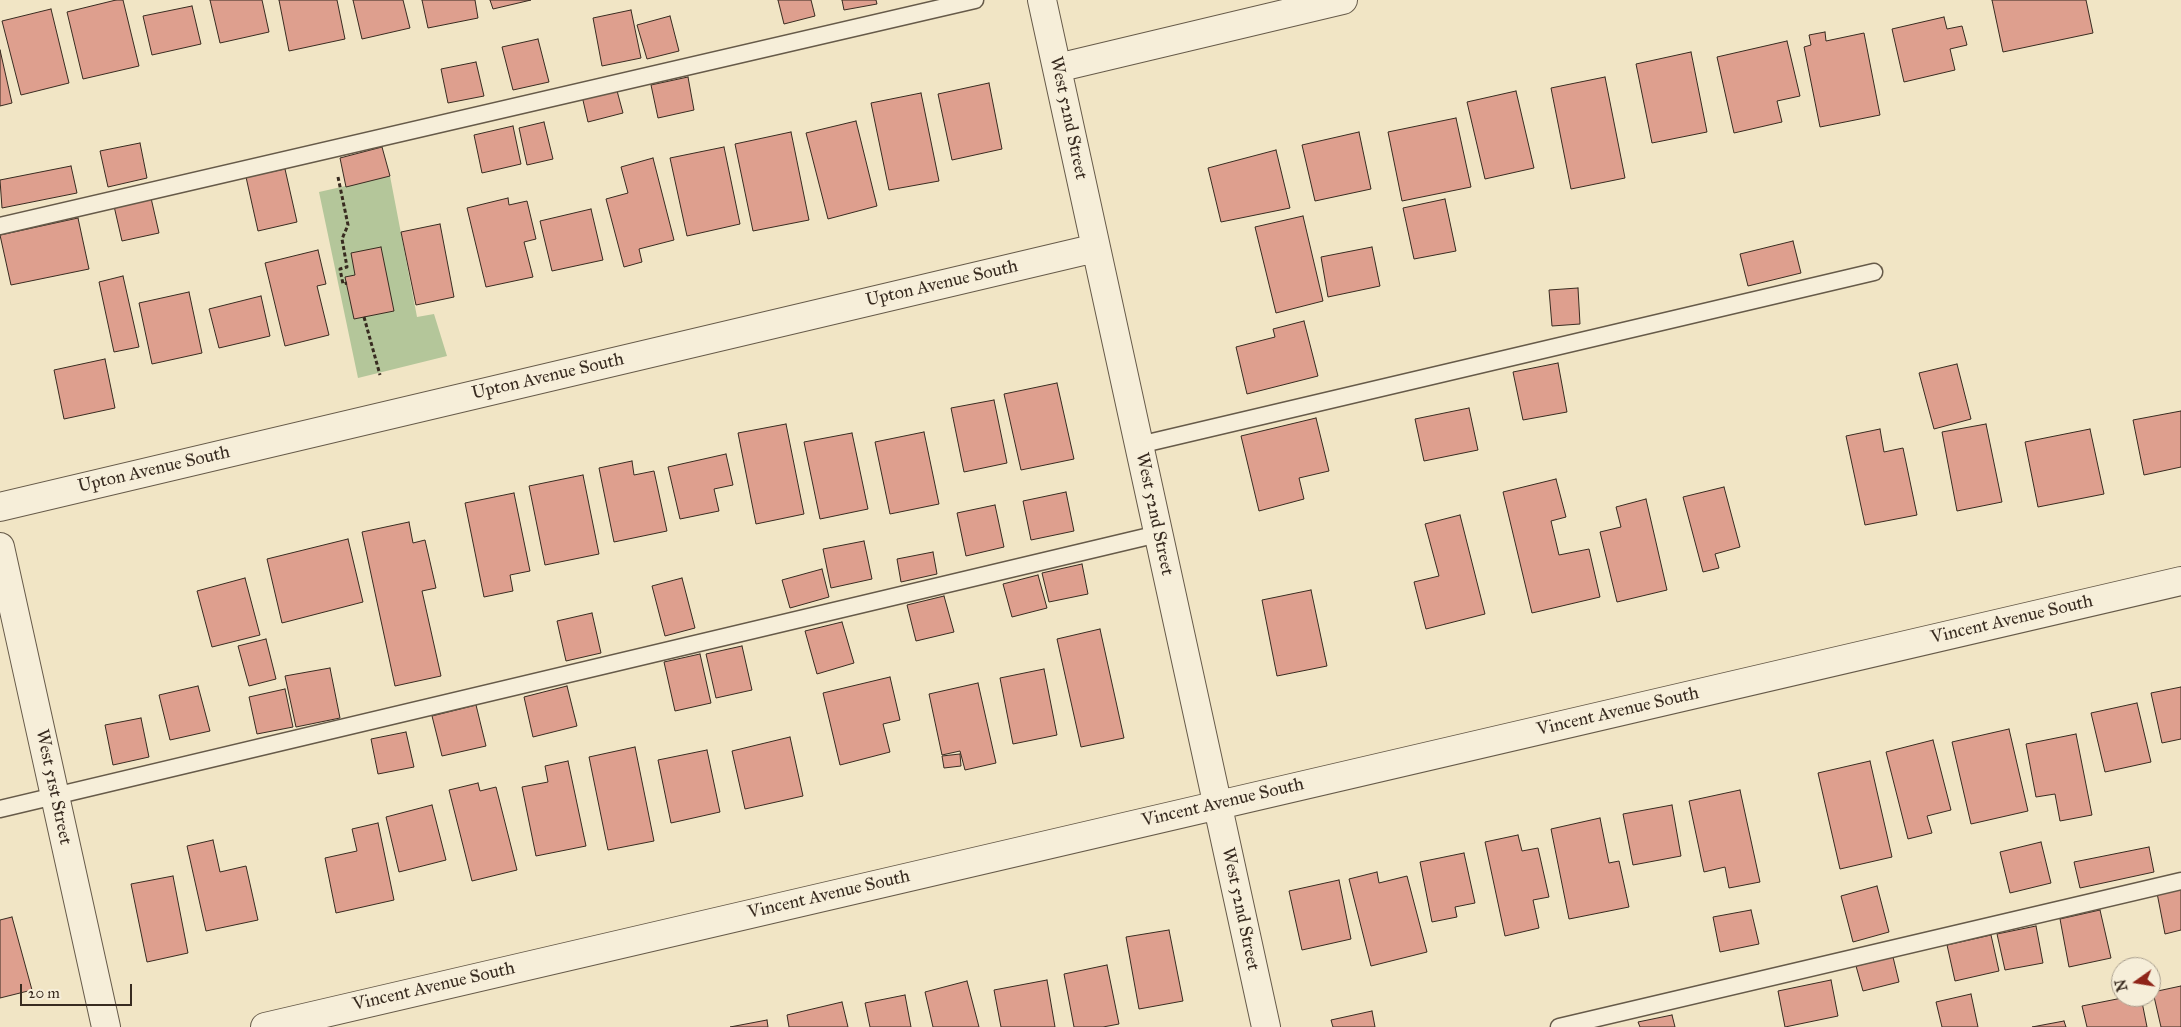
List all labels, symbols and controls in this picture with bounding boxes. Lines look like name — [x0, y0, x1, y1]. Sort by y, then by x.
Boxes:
street label: West 52nd Street — [1044, 54, 1092, 182]
street label: Upton Avenue South — [864, 256, 1020, 312]
street label: Upton Avenue South — [470, 349, 626, 405]
street label: Upton Avenue South — [76, 442, 232, 498]
street label: West 52nd Street — [1130, 450, 1178, 578]
street label: Vincent Avenue South — [1929, 591, 2095, 649]
street label: Vincent Avenue South — [1535, 683, 1701, 741]
street label: West 51st Street — [30, 727, 76, 847]
street label: Vincent Avenue South — [1140, 774, 1306, 832]
street label: West 52nd Street — [1216, 845, 1264, 973]
street label: Vincent Avenue South — [746, 866, 912, 924]
north arrow — [2111, 957, 2161, 1007]
street label: Vincent Avenue South — [351, 958, 517, 1016]
scale bar — [22, 974, 135, 1006]
text: N — [2112, 978, 2131, 993]
text: 20 m — [28, 984, 60, 1002]

